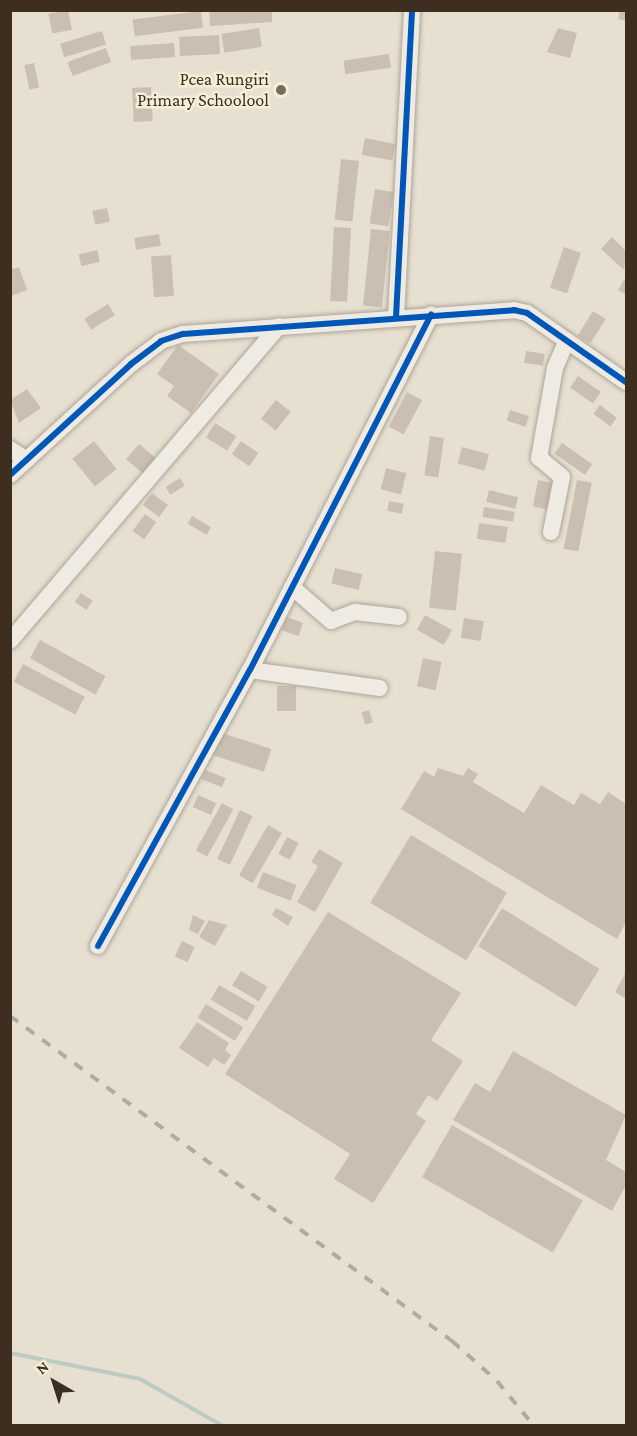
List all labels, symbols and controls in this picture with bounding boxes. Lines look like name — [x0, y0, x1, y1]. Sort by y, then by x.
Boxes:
place label: Pcea Rungiri Primary Schoolool — [137, 69, 269, 112]
marker: Pcea Rungiri Primary Schoolool — [274, 83, 288, 97]
north arrow — [24, 1352, 84, 1412]
text: N — [33, 1358, 52, 1378]

